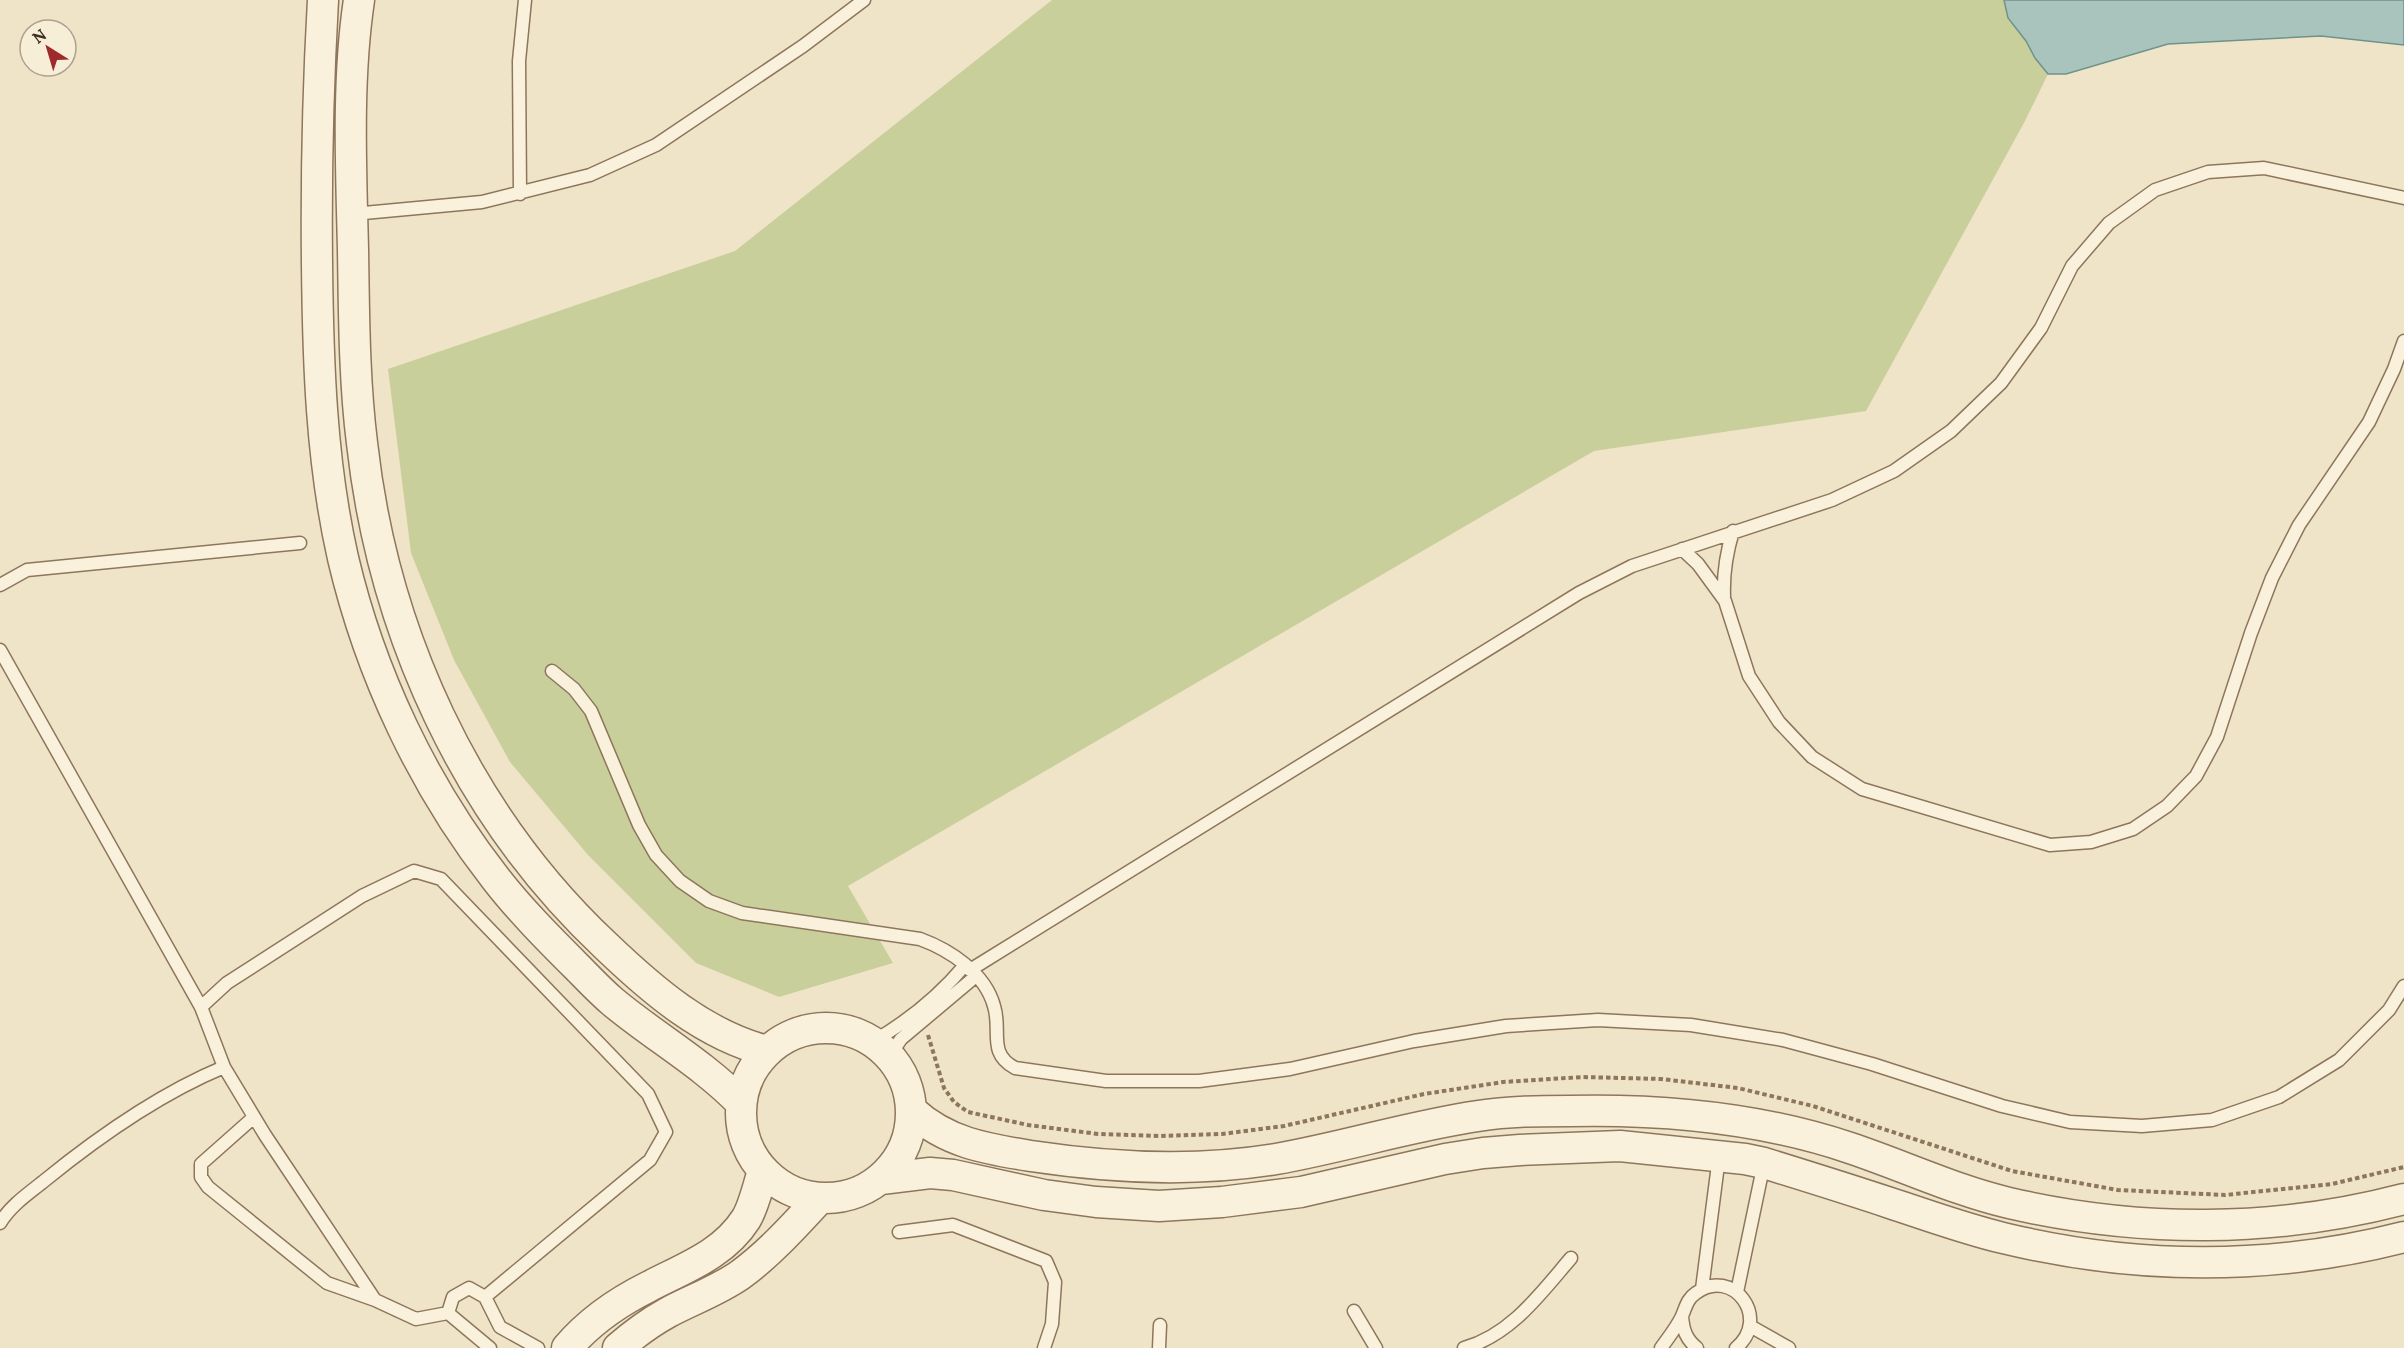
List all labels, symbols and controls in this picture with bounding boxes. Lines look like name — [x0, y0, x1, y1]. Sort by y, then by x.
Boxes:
north arrow — [18, 18, 78, 78]
text: N — [28, 24, 50, 48]

